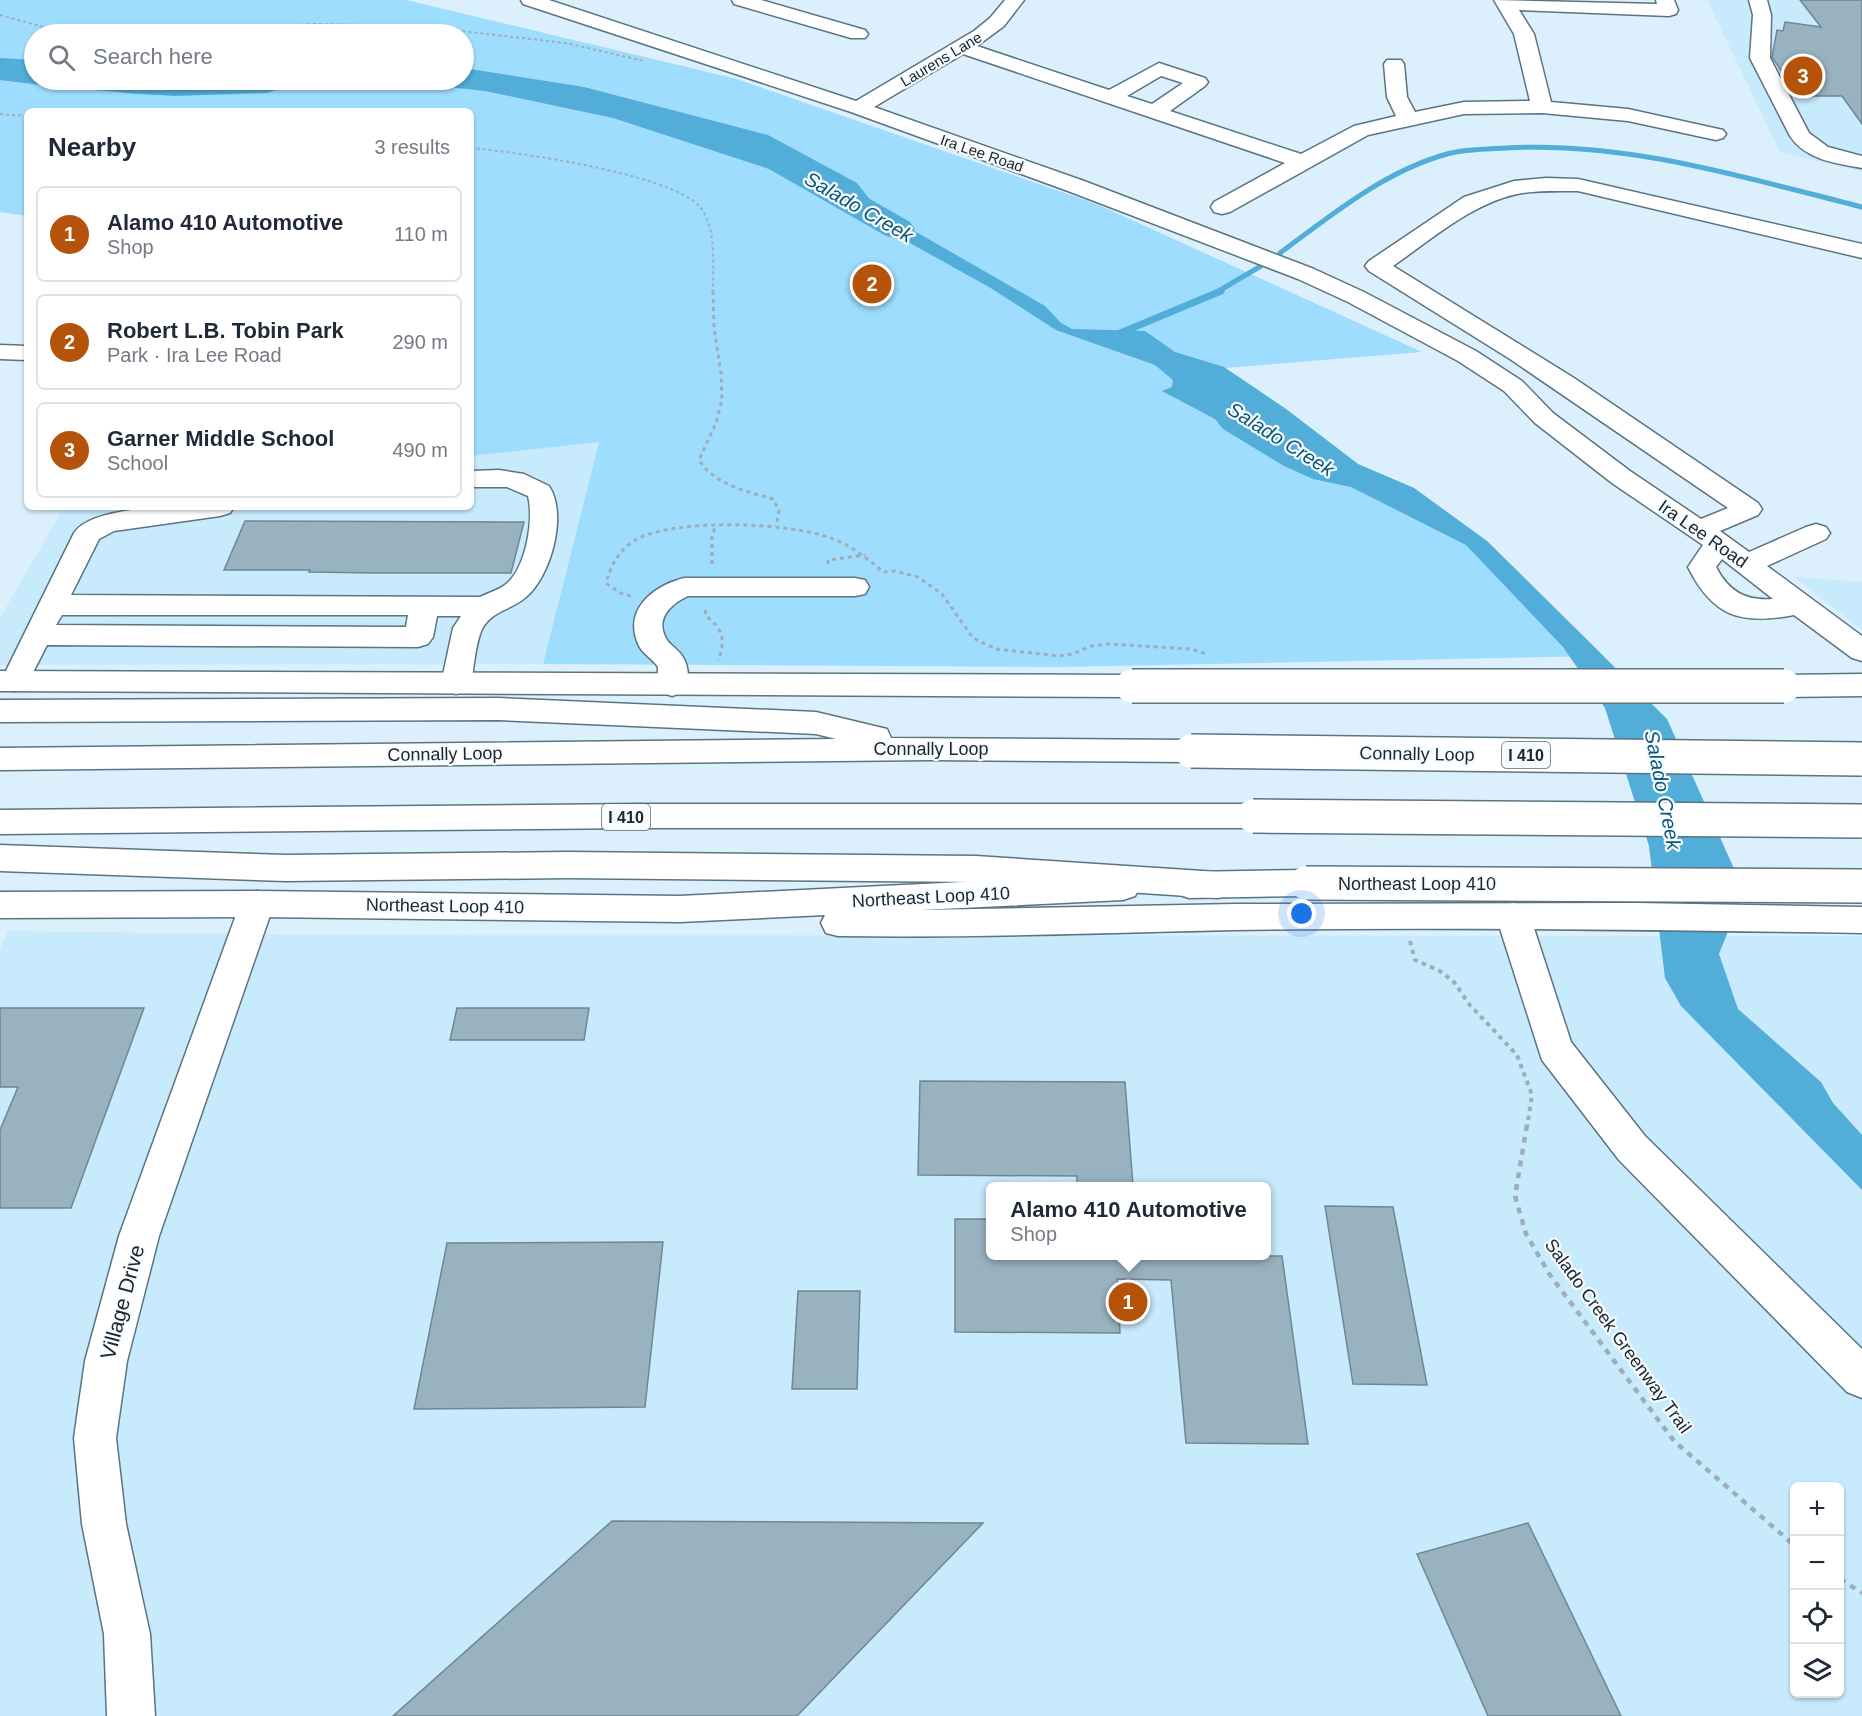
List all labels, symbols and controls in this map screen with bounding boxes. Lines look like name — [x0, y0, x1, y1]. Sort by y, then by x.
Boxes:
search box — [24, 24, 474, 90]
street label: Laurens Lane — [897, 28, 985, 90]
icon: search — [45, 41, 78, 74]
text: Search here — [93, 44, 213, 69]
pin: 3 — [1784, 54, 1822, 98]
street label: Ira Lee Road — [938, 131, 1026, 175]
text: Nearby — [48, 132, 136, 162]
text: 3 results — [374, 136, 450, 158]
water label: Salado Creek — [801, 167, 918, 247]
text: Alamo 410 Automotive — [107, 210, 343, 235]
text: 1 — [64, 223, 75, 245]
text: 110 m — [394, 223, 448, 245]
text: Shop — [107, 236, 154, 258]
pin: 2 — [852, 262, 892, 306]
text: Robert L.B. Tobin Park — [107, 318, 344, 343]
text: 2 — [64, 331, 75, 353]
text: 290 m — [392, 331, 448, 353]
text: Park · Ira Lee Road — [107, 344, 282, 366]
water label: Salado Creek — [1224, 398, 1339, 481]
text: Garner Middle School — [107, 426, 334, 451]
text: 3 — [64, 439, 75, 461]
text: 490 m — [392, 439, 448, 461]
text: School — [107, 452, 168, 474]
street label: Ira Lee Road — [1655, 496, 1751, 572]
water label: Salado Creek — [1641, 728, 1686, 853]
street label: Connally Loop — [873, 739, 989, 759]
road number: I 410 — [1502, 742, 1550, 768]
street label: Connally Loop — [387, 743, 503, 765]
street label: Connally Loop — [1359, 743, 1475, 765]
road number: I 410 — [602, 804, 650, 830]
street label: Northeast Loop 410 — [1338, 874, 1496, 894]
street label: Northeast Loop 410 — [852, 883, 1010, 911]
street label: Northeast Loop 410 — [366, 895, 524, 917]
your location — [1287, 899, 1316, 928]
popup — [986, 1182, 1271, 1260]
text: Alamo 410 Automotive — [1010, 1197, 1247, 1222]
text: Shop — [1010, 1223, 1057, 1245]
street label: Salado Creek Greenway Trail — [1541, 1235, 1695, 1437]
street label: Village Drive — [96, 1242, 148, 1362]
pin: 1 — [1108, 1280, 1148, 1324]
map controls — [1790, 1482, 1844, 1698]
button: + — [1790, 1482, 1844, 1536]
button: − — [1790, 1536, 1844, 1590]
button: locate — [1790, 1590, 1844, 1644]
button: layers — [1790, 1644, 1844, 1698]

